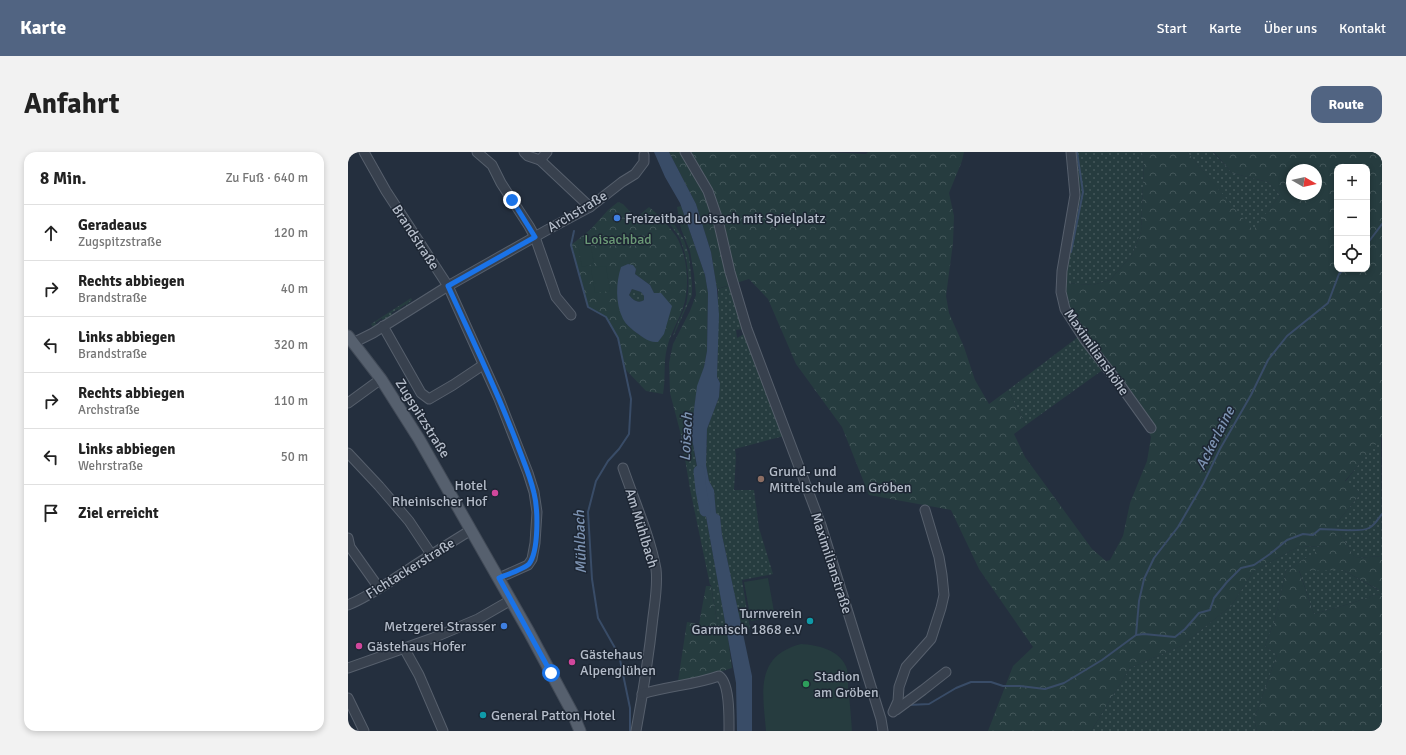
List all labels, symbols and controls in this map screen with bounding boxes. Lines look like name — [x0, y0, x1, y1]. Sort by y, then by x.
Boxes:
text: Karte — [20, 16, 66, 40]
text: Start — [1157, 20, 1187, 37]
text: Karte — [1209, 20, 1242, 37]
text: Über uns — [1264, 20, 1317, 37]
text: Kontakt — [1339, 20, 1386, 37]
button: Route — [1311, 86, 1382, 123]
text: Anfahrt — [24, 87, 120, 121]
north arrow — [1286, 164, 1322, 200]
map controls — [1334, 164, 1370, 272]
button: + — [1334, 164, 1370, 200]
text: 8 Min. — [40, 168, 86, 189]
text: Zu Fuß · 640 m — [225, 170, 308, 186]
street label: Archstraße — [544, 187, 610, 236]
route end — [503, 191, 521, 209]
button: − — [1334, 200, 1370, 236]
street label: Brandstraße — [388, 201, 443, 273]
place label: Freizeitbad Loisach mit Spielplatz — [625, 210, 826, 227]
marker: Freizeitbad Loisach mit Spielplatz — [612, 213, 622, 223]
text: Geradeaus — [78, 216, 147, 234]
icon: ahead — [40, 222, 62, 244]
text: 120 m — [274, 225, 308, 241]
park label: Loisachbad — [584, 231, 652, 248]
text: Zugspitzstraße — [78, 234, 162, 250]
button: locate — [1334, 236, 1370, 272]
text: Rechts abbiegen — [78, 272, 185, 290]
icon: right — [40, 278, 62, 300]
text: 40 m — [281, 281, 308, 297]
text: Brandstraße — [78, 290, 147, 306]
street label: Maximilianshöhe — [1060, 306, 1133, 399]
text: Links abbiegen — [78, 328, 175, 346]
icon: left — [40, 334, 62, 356]
text: 320 m — [274, 337, 308, 353]
text: Brandstraße — [78, 346, 147, 362]
street label: Zugspitzstraße — [391, 376, 454, 461]
text: Rechts abbiegen — [78, 384, 185, 402]
icon: right — [40, 390, 62, 412]
text: 110 m — [274, 393, 308, 409]
text: Archstraße — [78, 402, 140, 418]
water label: Ackerlaine — [1191, 402, 1239, 472]
water label: Loisach — [676, 411, 696, 462]
text: Links abbiegen — [78, 440, 175, 458]
icon: left — [40, 446, 62, 468]
text: 50 m — [281, 449, 308, 465]
text: Wehrstraße — [78, 458, 143, 474]
place label: Grund- und Mittelschule am Gröben — [769, 463, 911, 496]
marker: Grund- und Mittelschule am Gröben — [756, 474, 766, 484]
place label: Hotel Rheinischer Hof — [392, 477, 488, 510]
street label: Am Mühlbach — [621, 486, 662, 570]
marker: Hotel Rheinischer Hof — [490, 488, 500, 498]
icon: arrive — [40, 502, 62, 524]
text: Ziel erreicht — [78, 504, 159, 522]
water label: Mühlbach — [570, 509, 590, 574]
street label: Maximilianstraße — [807, 511, 856, 616]
street label: Fichtackerstraße — [363, 534, 458, 603]
place label: Turnverein Garmisch 1868 e.V — [692, 605, 802, 638]
marker: Turnverein Garmisch 1868 e.V — [805, 616, 815, 626]
place label: Metzgerei Strasser — [384, 618, 497, 635]
marker: Metzgerei Strasser — [499, 621, 509, 631]
place label: Gästehaus Hofer — [367, 638, 467, 655]
marker: Gästehaus Hofer — [354, 641, 364, 651]
place label: Gästehaus Alpenglühen — [580, 646, 656, 679]
marker: Gästehaus Alpenglühen — [567, 657, 577, 667]
route start — [542, 664, 560, 682]
place label: Stadion am Gröben — [814, 668, 879, 701]
marker: Stadion am Gröben — [801, 679, 811, 689]
place label: General Patton Hotel — [491, 707, 616, 724]
marker: General Patton Hotel — [478, 710, 488, 720]

